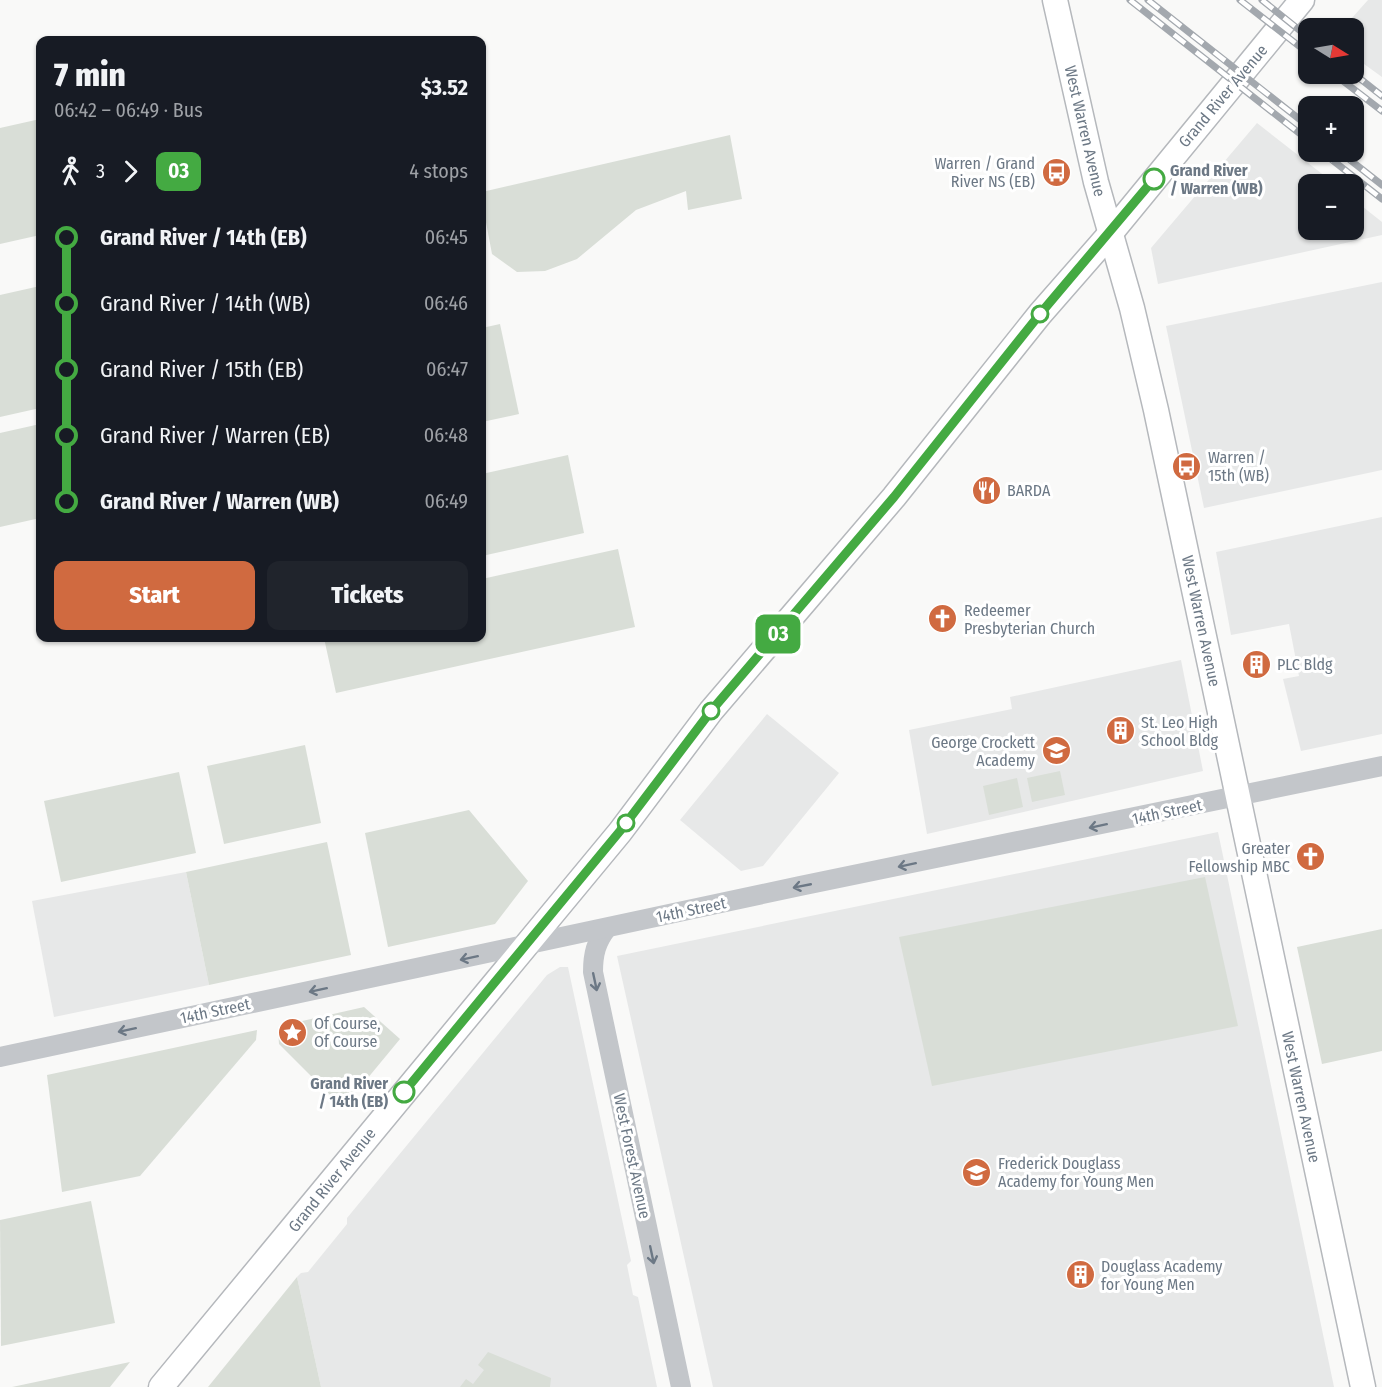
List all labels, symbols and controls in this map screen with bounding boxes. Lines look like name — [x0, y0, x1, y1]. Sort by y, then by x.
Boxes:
north arrow — [1298, 18, 1364, 84]
map controls — [1298, 18, 1364, 240]
street label: Grand River Avenue — [1175, 41, 1271, 151]
text: 7 min — [54, 55, 126, 95]
street label: West Warren Avenue — [1061, 64, 1109, 198]
text: $3.52 — [421, 74, 468, 101]
button: + — [1298, 96, 1364, 162]
text: 06:42 – 06:49 · Bus — [54, 98, 203, 122]
place label: Warren / Grand River NS (EB) — [934, 154, 1035, 191]
icon: walk — [54, 155, 87, 188]
icon: forward — [114, 155, 147, 188]
bus stop icon: Warren / Grand River NS (EB) — [1040, 156, 1072, 188]
text: 03 — [168, 158, 189, 184]
text: 3 — [96, 159, 105, 183]
text: 4 stops — [409, 159, 468, 183]
place label: Grand River / Warren (WB) — [1170, 161, 1263, 198]
marker: Grand River / Warren (WB) — [1143, 168, 1165, 190]
button: − — [1298, 174, 1364, 240]
text: Grand River / 14th (EB) — [100, 224, 307, 251]
text: 06:45 — [425, 225, 468, 249]
text: Grand River / 14th (WB) — [100, 290, 310, 317]
text: 06:46 — [424, 291, 468, 315]
unlabelled marker — [1031, 305, 1049, 323]
text: Grand River / 15th (EB) — [100, 356, 303, 383]
text: 06:47 — [426, 357, 468, 381]
text: Grand River / Warren (EB) — [100, 422, 330, 449]
text: 06:48 — [424, 423, 468, 447]
place label: Warren / 15th (WB) — [1208, 448, 1269, 485]
bus stop icon: Warren / 15th (WB) — [1171, 450, 1203, 482]
restaurant icon: BARDA — [970, 474, 1002, 506]
place label: BARDA — [1007, 481, 1051, 500]
text: Grand River / Warren (WB) — [100, 488, 339, 515]
text: 06:49 — [424, 489, 468, 513]
street label: West Warren Avenue — [1178, 554, 1224, 689]
button: Start — [54, 561, 255, 630]
button: Tickets — [267, 561, 468, 630]
place label: Redeemer Presbyterian Church — [964, 601, 1095, 638]
church icon: Redeemer Presbyterian Church — [927, 603, 959, 635]
line badge: 03 — [751, 614, 805, 654]
text: 03 — [767, 621, 789, 647]
building icon: PLC Bldg — [1240, 648, 1272, 680]
place label: PLC Bldg — [1277, 655, 1333, 674]
unlabelled marker — [702, 702, 720, 720]
place label: St. Leo High School Bldg — [1141, 713, 1219, 750]
building icon: St. Leo High School Bldg — [1104, 715, 1136, 747]
place label: George Crockett Academy — [931, 733, 1036, 770]
school or university icon: George Crockett Academy — [1040, 735, 1072, 767]
street label: 14th Street — [1130, 795, 1204, 829]
unlabelled marker — [617, 814, 635, 832]
one-way arrow — [1088, 820, 1107, 832]
place label: Greater Fellowship MBC — [1189, 839, 1290, 876]
church icon: Greater Fellowship MBC — [1295, 841, 1327, 873]
one-way arrow — [897, 859, 916, 871]
one-way arrow — [793, 881, 812, 892]
street label: 14th Street — [654, 893, 728, 927]
one-way arrow — [459, 952, 478, 964]
one-way arrow — [590, 972, 602, 991]
one-way arrow — [308, 984, 327, 996]
street label: 14th Street — [178, 994, 252, 1028]
place label: Of Course, Of Course — [314, 1014, 381, 1051]
place icon: Of Course, Of Course — [277, 1016, 309, 1048]
one-way arrow — [118, 1025, 137, 1036]
street label: West Warren Avenue — [1278, 1030, 1324, 1165]
place label: Grand River / 14th (EB) — [310, 1074, 388, 1111]
marker: Grand River / 14th (EB) — [393, 1081, 415, 1103]
street label: West Forest Avenue — [609, 1092, 655, 1220]
street label: Grand River Avenue — [284, 1124, 380, 1236]
place label: Frederick Douglass Academy for Young Men — [998, 1154, 1154, 1191]
school or university icon: Frederick Douglass Academy for Young Men — [961, 1156, 993, 1188]
one-way arrow — [647, 1245, 659, 1264]
place label: Douglass Academy for Young Men — [1101, 1257, 1223, 1294]
building icon: Douglass Academy for Young Men — [1064, 1259, 1096, 1291]

